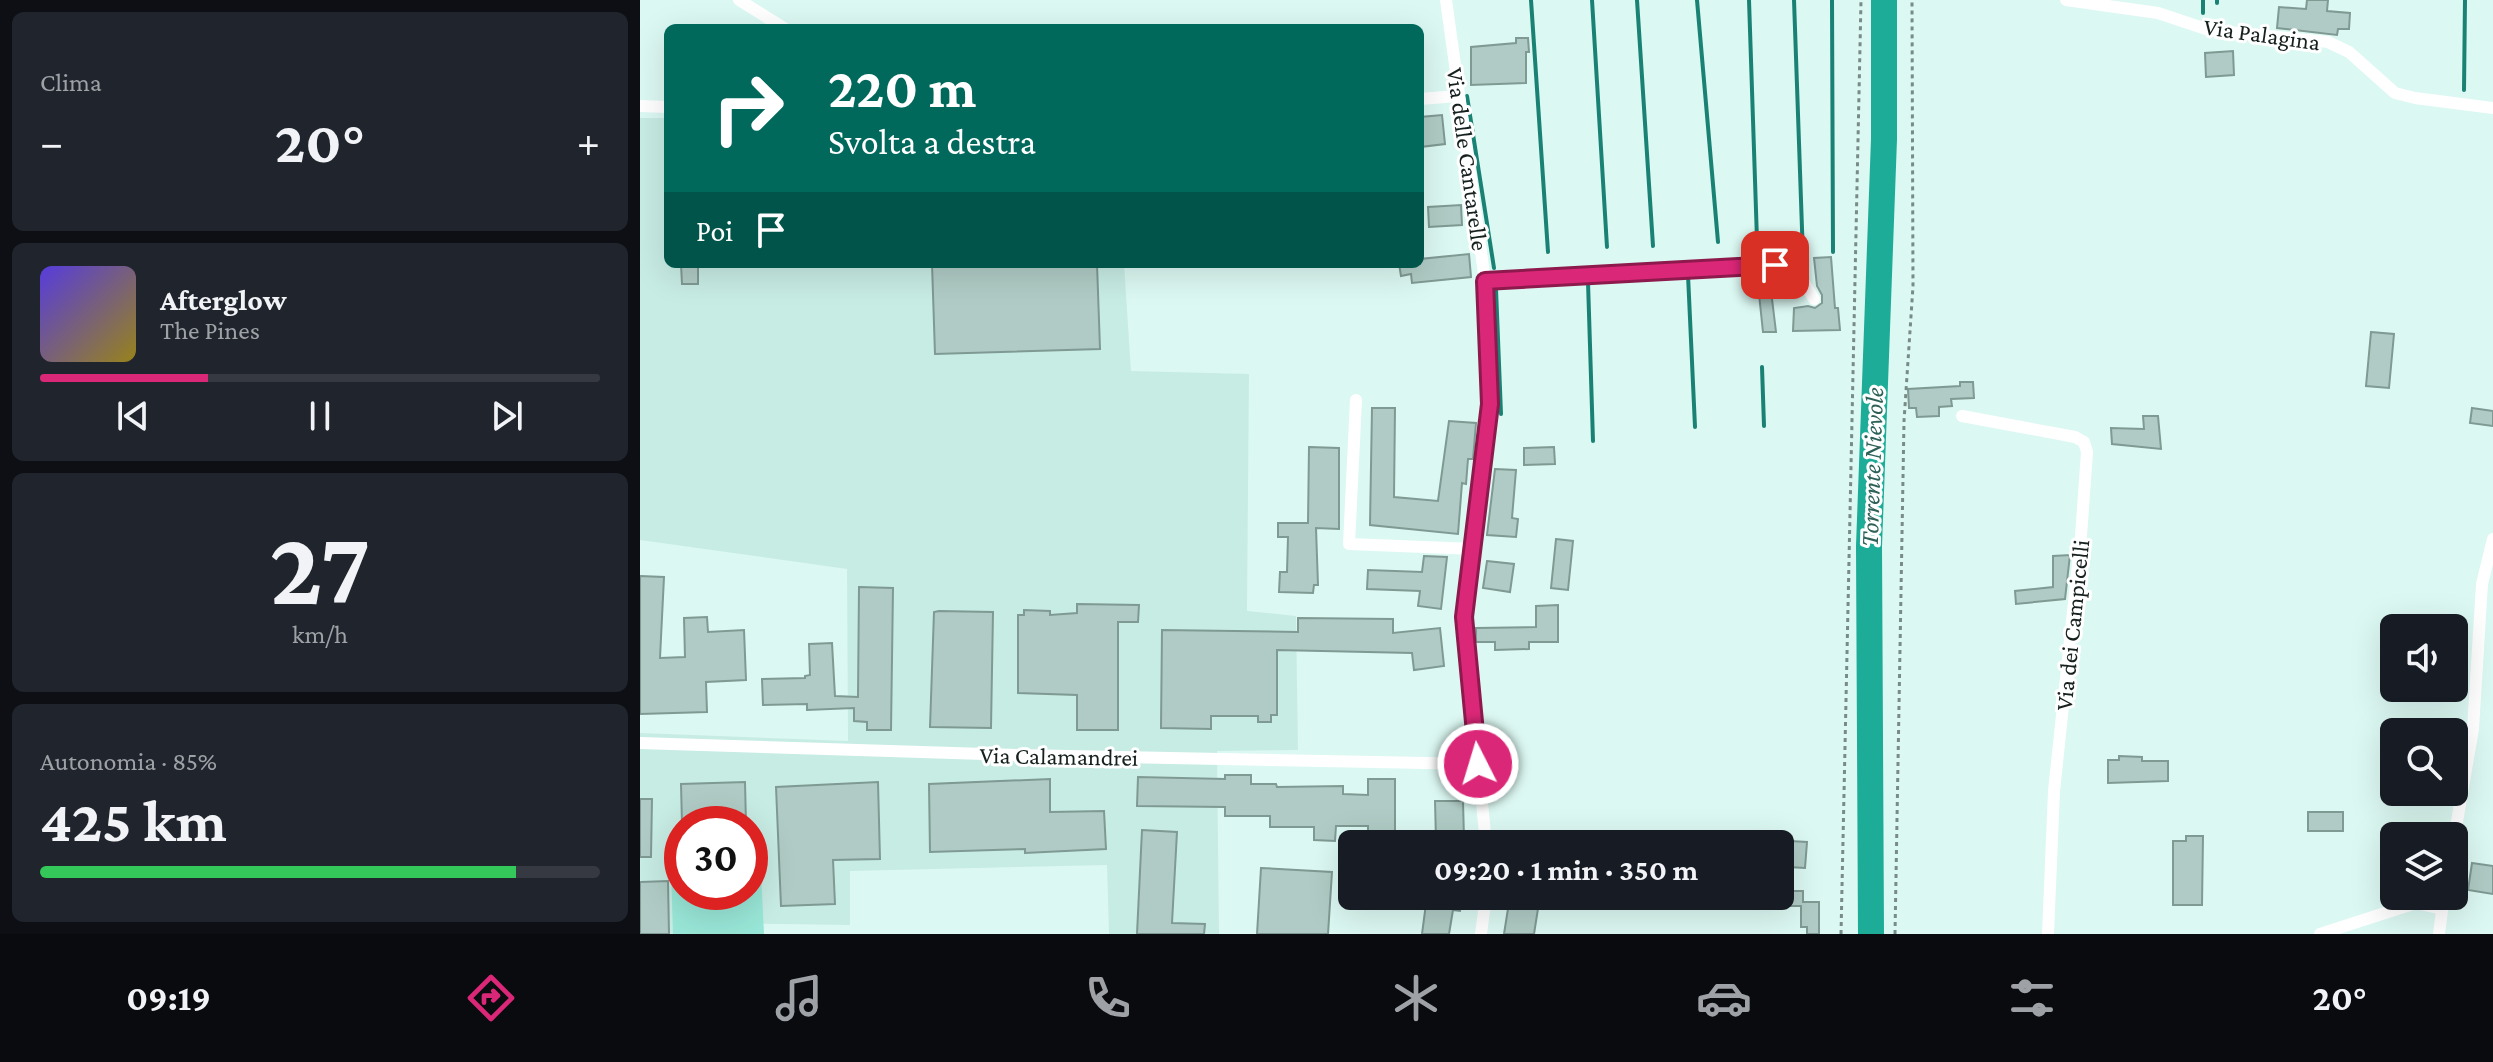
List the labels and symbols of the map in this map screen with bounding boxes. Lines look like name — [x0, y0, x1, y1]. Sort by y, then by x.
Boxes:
street label: Via Palagina — [2202, 12, 2322, 56]
street label: Via delle Cantarelle — [1442, 66, 1494, 252]
pin — [1741, 231, 1809, 299]
water label: Torrente Nievole — [1855, 387, 1889, 547]
street label: Via dei Campicelli — [2050, 538, 2094, 712]
position arrow — [1436, 722, 1520, 806]
street label: Via Calamandrei — [980, 741, 1138, 771]
speed limit sign: 30 — [664, 806, 768, 910]

